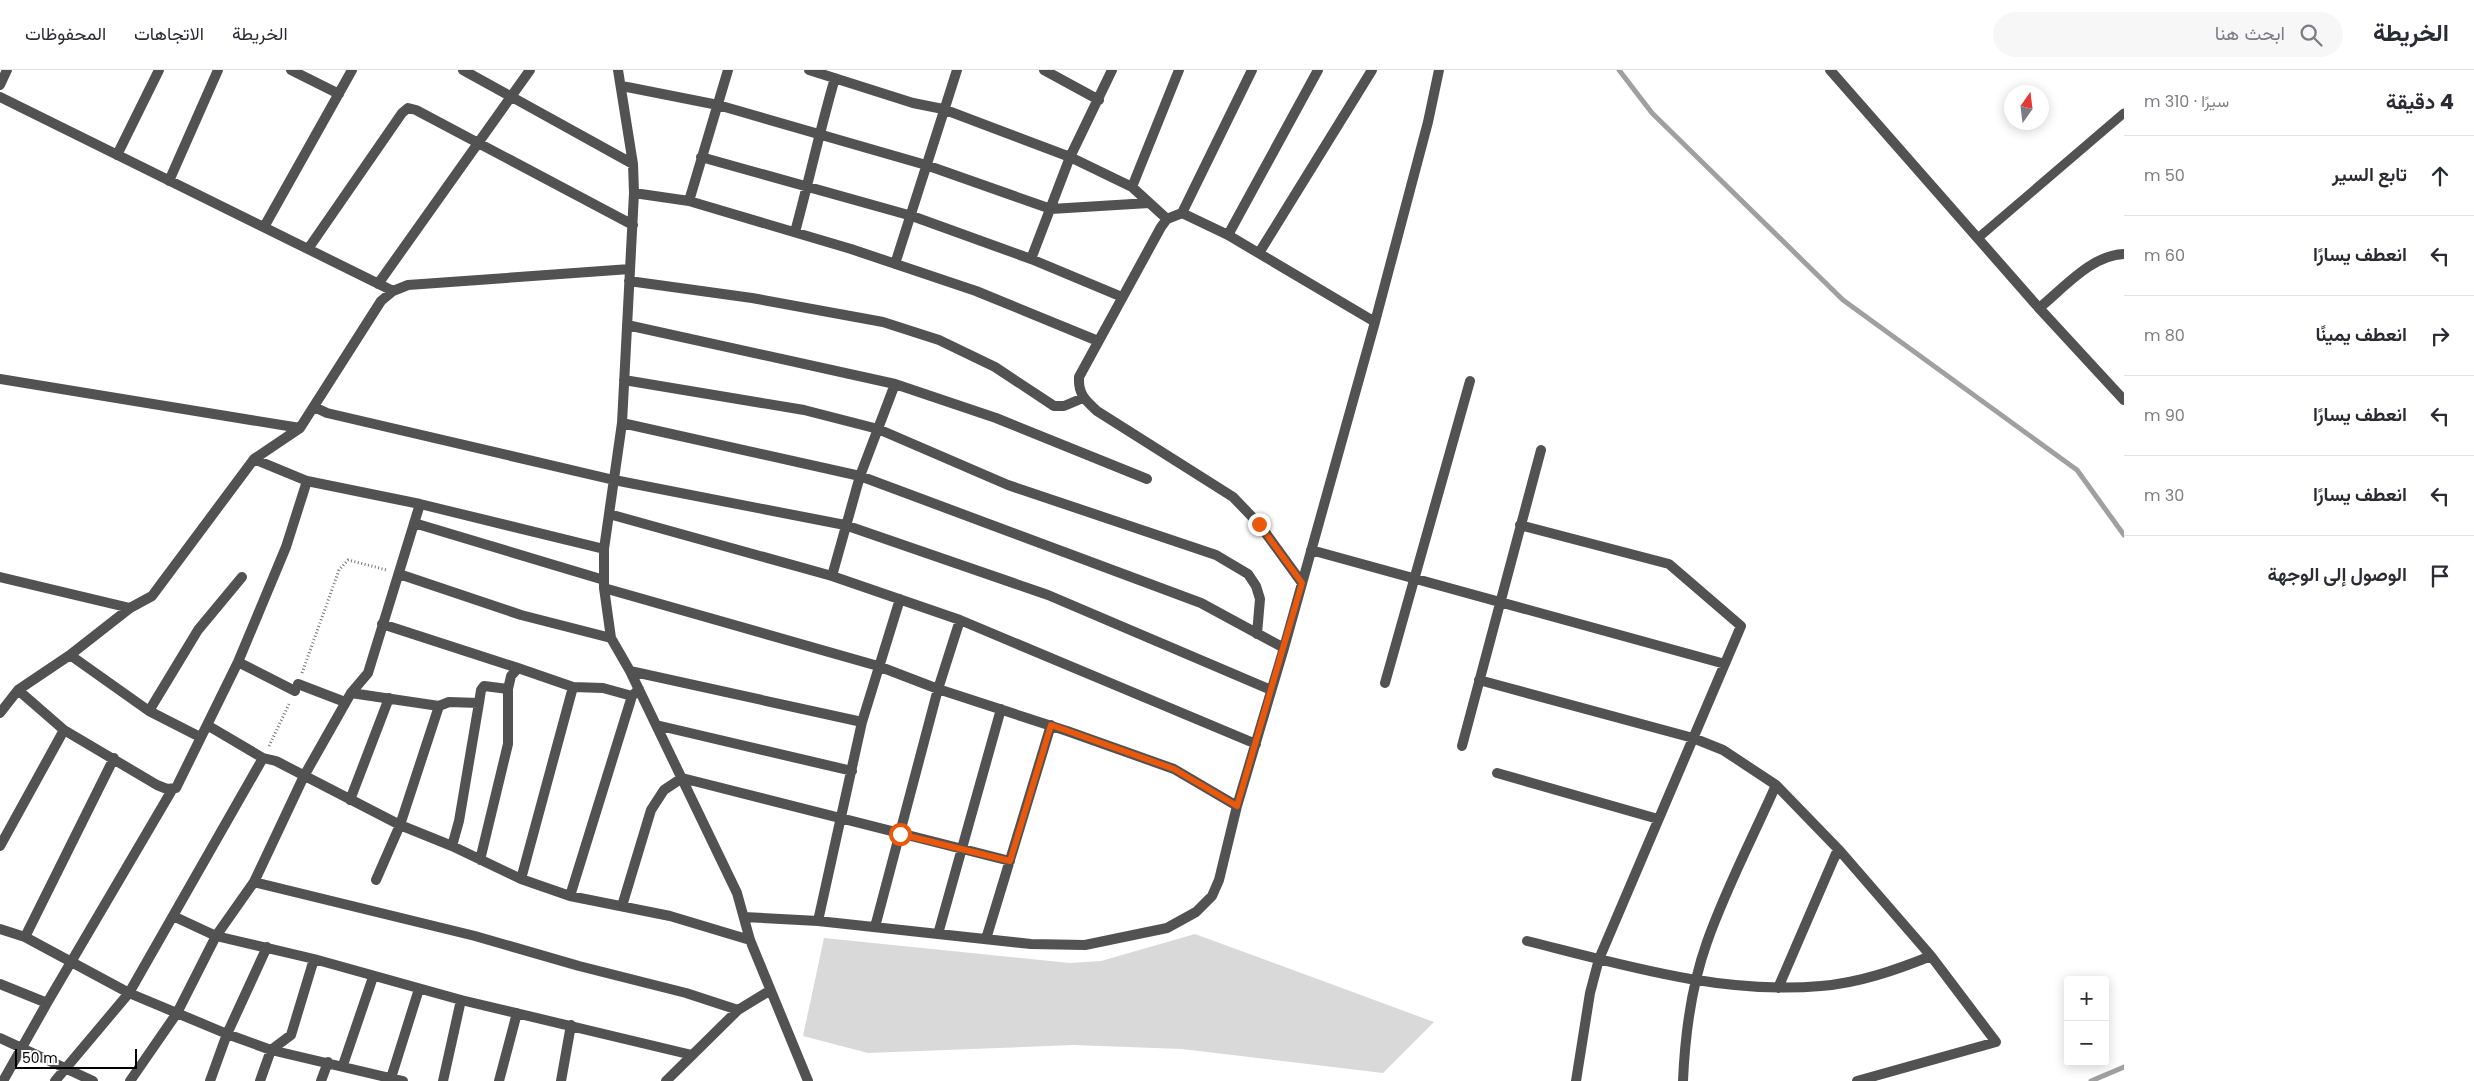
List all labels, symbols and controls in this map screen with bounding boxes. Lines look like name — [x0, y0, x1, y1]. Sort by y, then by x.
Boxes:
search box — [1993, 12, 2343, 57]
text: الخريطة — [2373, 16, 2449, 49]
text: ابحث هنا — [2215, 20, 2285, 47]
text: المحفوظات — [25, 21, 106, 46]
text: الاتجاهات — [134, 21, 204, 46]
text: الخريطة — [232, 21, 288, 46]
icon: search — [2297, 21, 2325, 49]
north arrow — [2004, 85, 2049, 130]
text: 4 دقيقة — [2386, 87, 2454, 116]
text: سيرًا · 310 m — [2144, 90, 2229, 113]
text: تابع السير — [2332, 161, 2407, 188]
icon: ahead — [2426, 162, 2454, 190]
text: 50 m — [2144, 164, 2185, 187]
text: انعطف يسارًا — [2313, 241, 2407, 268]
icon: left — [2426, 242, 2454, 270]
text: 60 m — [2144, 244, 2185, 267]
text: انعطف يمينًا — [2315, 321, 2407, 348]
icon: right — [2426, 322, 2454, 350]
text: 80 m — [2144, 324, 2185, 347]
text: انعطف يسارًا — [2313, 401, 2407, 428]
icon: left — [2426, 402, 2454, 430]
text: 90 m — [2144, 404, 2185, 427]
text: انعطف يسارًا — [2313, 481, 2407, 508]
icon: left — [2426, 482, 2454, 510]
text: 30 m — [2144, 484, 2184, 507]
route end — [1248, 513, 1271, 536]
text: الوصول إلى الوجهة — [2268, 561, 2407, 588]
icon: arrive — [2426, 562, 2454, 590]
route start — [889, 823, 912, 846]
map controls — [2064, 976, 2109, 1066]
button: + — [2064, 976, 2109, 1021]
button: − — [2064, 1021, 2109, 1066]
scale bar — [15, 1046, 138, 1069]
text: 50 m — [22, 1048, 58, 1068]

